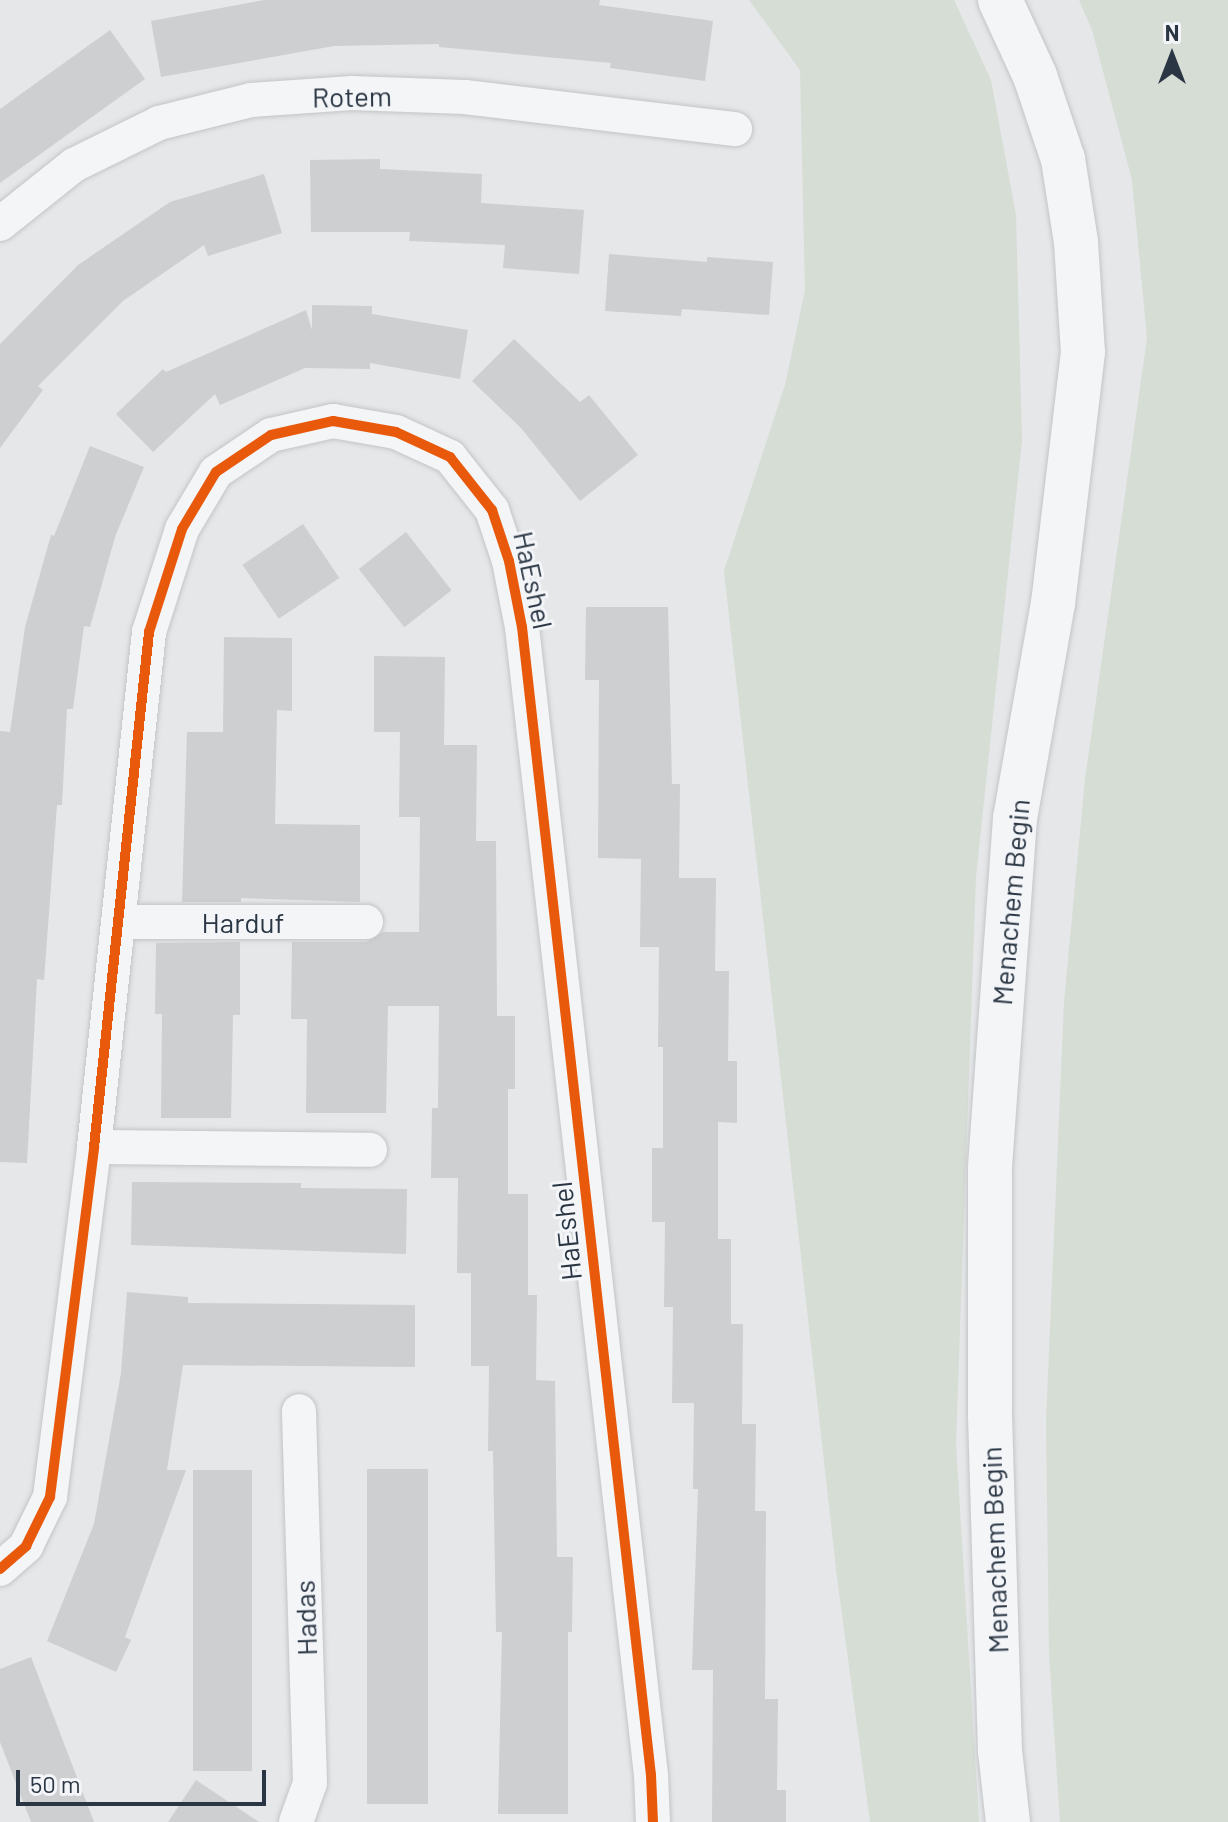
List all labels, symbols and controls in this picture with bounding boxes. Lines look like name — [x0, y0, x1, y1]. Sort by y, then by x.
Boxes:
north arrow — [1132, 16, 1212, 96]
text: N — [1165, 19, 1179, 45]
street label: Rotem — [312, 79, 392, 113]
street label: HaEshel — [507, 528, 561, 632]
street label: Menachem Begin — [984, 797, 1036, 1007]
street label: Harduf — [202, 905, 284, 939]
street label: HaEshel — [544, 1180, 588, 1282]
street label: Menachem Begin — [974, 1446, 1014, 1654]
street label: Hadas — [287, 1580, 323, 1656]
scale bar — [20, 1754, 270, 1804]
text: 50 m — [30, 1769, 81, 1798]

